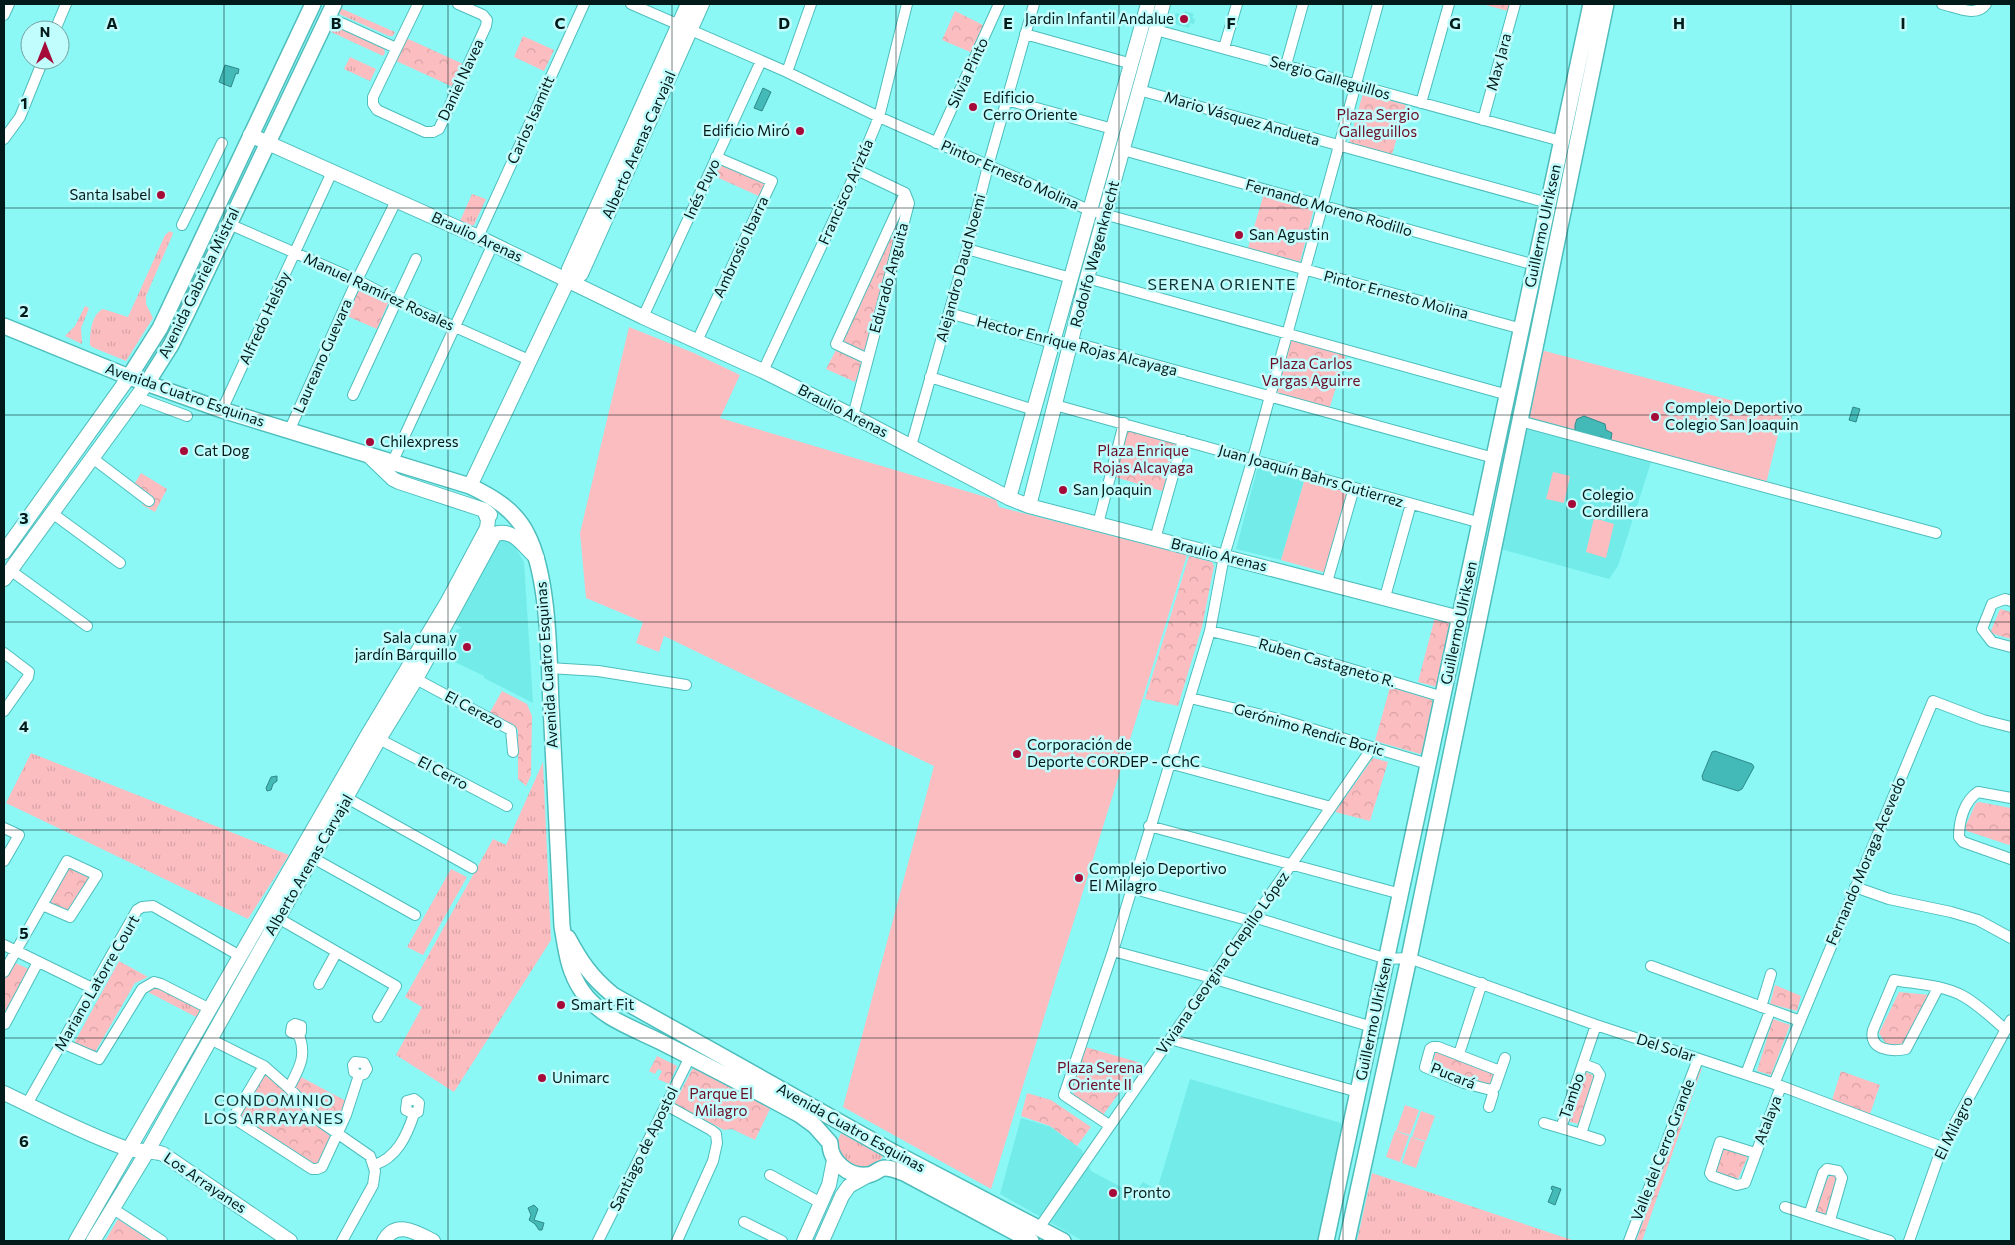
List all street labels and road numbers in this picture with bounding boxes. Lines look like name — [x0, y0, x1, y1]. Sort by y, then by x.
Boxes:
street label: Max Jara — [1482, 31, 1514, 92]
street label: Silvia Pinto — [943, 34, 991, 111]
street label: Daniel Navea — [433, 36, 487, 123]
street label: Sergio Galleguillos — [1268, 51, 1393, 103]
street label: Alberto Arenas Carvajal — [597, 68, 679, 221]
street label: Carlos Isamitt — [503, 73, 558, 166]
street label: Mario Vásquez Andueta — [1162, 87, 1322, 149]
street label: Francisco Ariztía — [814, 136, 876, 247]
street label: Pintor Ernesto Molina — [939, 136, 1082, 213]
street label: Inés Puyo — [679, 155, 723, 222]
street label: Guillermo Ulriksen — [1520, 162, 1564, 289]
street label: Fernando Moreno Rodillo — [1244, 175, 1415, 239]
street label: Rodolfo Wagenknecht — [1066, 178, 1122, 329]
street label: Alejandro Daud Noemi — [932, 192, 988, 344]
street label: Ambrosio Ibarra — [709, 193, 771, 300]
street label: Avenida Gabriela Mistral — [154, 204, 242, 361]
street label: Braulio Arenas — [429, 207, 526, 265]
street label: Edurado Anguita — [865, 221, 911, 335]
street label: Manuel Ramírez Rosales — [301, 248, 458, 334]
street label: Pintor Ernesto Molina — [1322, 266, 1471, 322]
street label: Alfredo Helsby — [235, 268, 294, 367]
street label: Laureano Guevara — [289, 296, 355, 415]
street label: Hector Enrique Rojas Alcayaga — [975, 311, 1179, 379]
street label: Avenida Cuatro Esquinas — [103, 358, 267, 430]
street label: Braulio Arenas — [795, 380, 892, 441]
street label: Juan Joaquín Bahrs Gutierrez — [1217, 440, 1406, 510]
street label: Braulio Arenas — [1169, 533, 1269, 575]
street label: Guillermo Ulriksen — [1436, 559, 1480, 686]
street label: Avenida Cuatro Esquinas — [531, 581, 561, 749]
street label: Ruben Castagneto R. — [1257, 634, 1398, 690]
street label: El Cerezo — [442, 686, 507, 732]
street label: Gerónimo Rendic Boric — [1232, 699, 1387, 759]
street label: El Cerro — [415, 751, 472, 793]
street label: Fernando Moraga Acevedo — [1821, 774, 1909, 948]
street label: Alberto Arenas Carvajal — [260, 791, 356, 938]
street label: Viviana Georgina Chepillo López — [1152, 868, 1292, 1057]
street label: Mariano Latorre Court — [50, 911, 142, 1054]
street label: Guillermo Ulriksen — [1351, 955, 1395, 1082]
street label: Del Solar — [1634, 1029, 1698, 1065]
street label: Pucará — [1428, 1058, 1478, 1092]
street label: Tambo — [1555, 1070, 1587, 1121]
street label: Valle del Cerro Grande — [1627, 1076, 1697, 1223]
street label: Avenida Cuatro Esquinas — [774, 1079, 929, 1176]
street label: Santiago de Apostol — [605, 1084, 681, 1214]
street label: Atalaya — [1750, 1093, 1785, 1147]
street label: El Milagro — [1930, 1093, 1976, 1162]
street label: Los Arrayanes — [161, 1148, 250, 1216]

